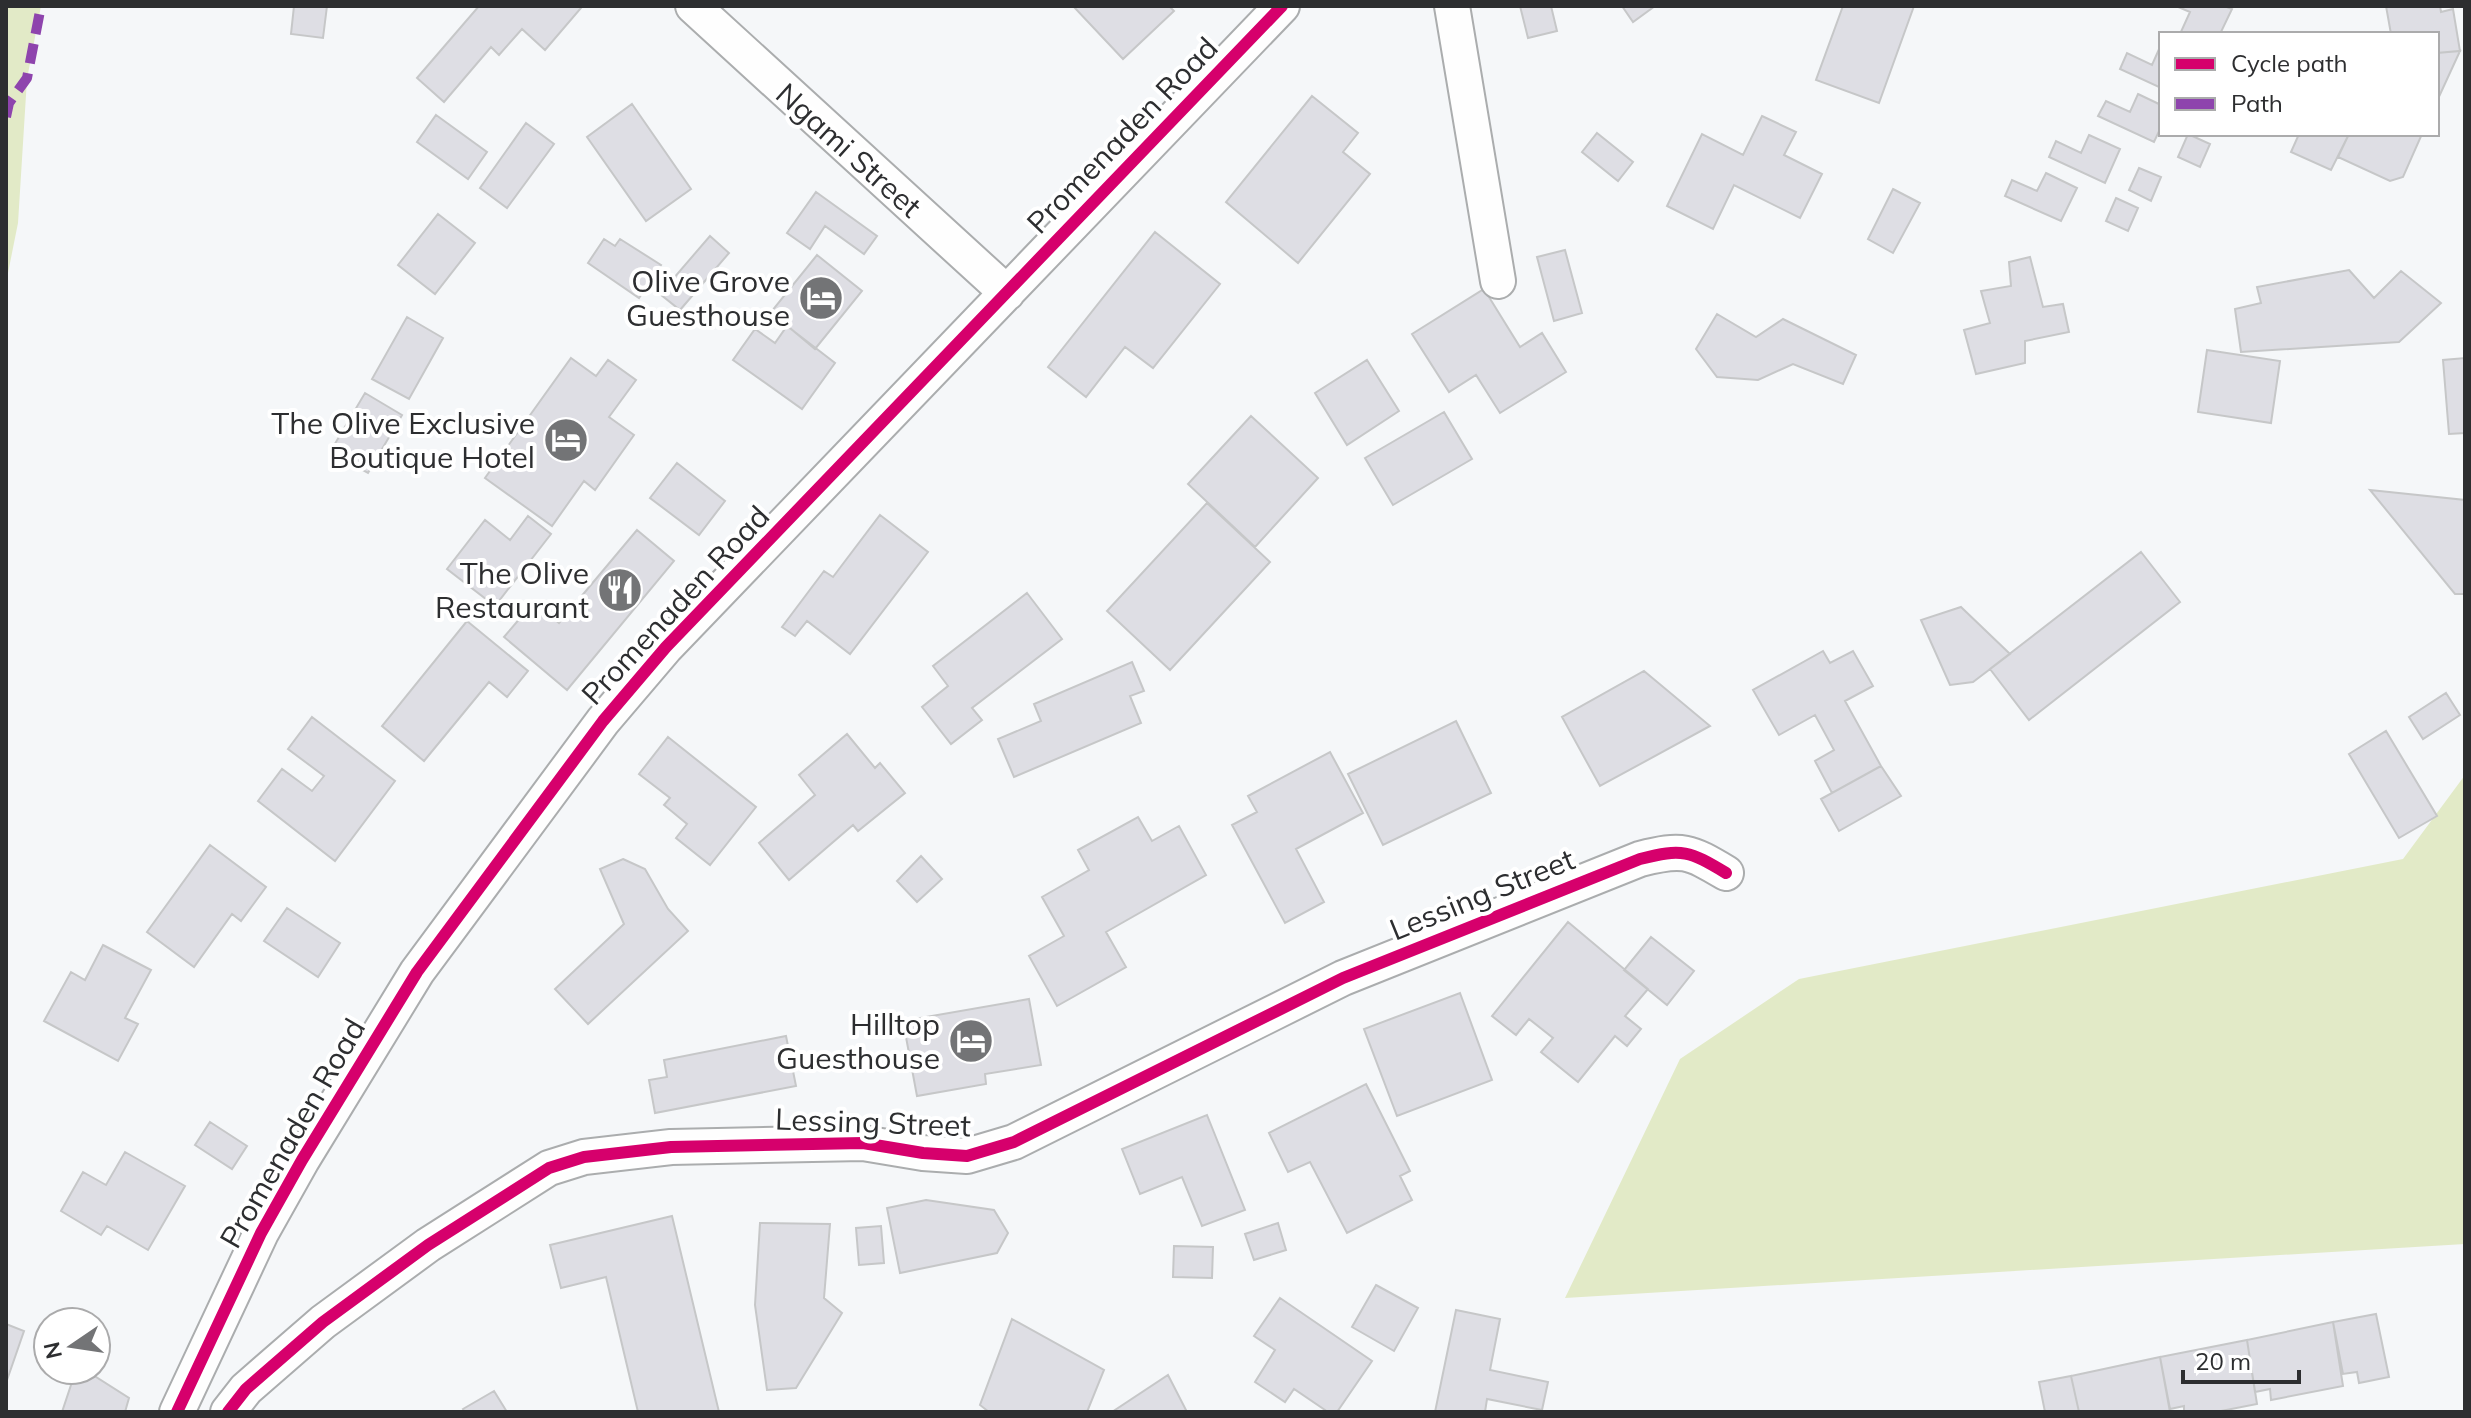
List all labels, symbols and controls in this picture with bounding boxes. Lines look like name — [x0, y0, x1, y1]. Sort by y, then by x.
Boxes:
street label: Promenaden Road — [1019, 29, 1225, 241]
legend — [2159, 32, 2439, 136]
text: Cycle path — [2231, 48, 2348, 78]
street label: Ngami Street — [768, 75, 930, 225]
text: Path — [2231, 88, 2283, 118]
place label: Olive Grove Guesthouse — [626, 262, 790, 334]
hotel icon: Olive Grove Guesthouse — [797, 274, 845, 322]
place label: The Olive Exclusive Boutique Hotel — [271, 404, 535, 476]
hotel icon: The Olive Exclusive Boutique Hotel — [542, 416, 590, 464]
street label: Promenaden Road — [573, 497, 777, 713]
place label: The Olive Restaurant — [435, 554, 589, 626]
restaurant icon: The Olive Restaurant — [596, 566, 644, 614]
street label: Lessing Street — [1384, 840, 1580, 948]
place label: Hilltop Guesthouse — [776, 1005, 940, 1077]
street label: Promenaden Road — [211, 1012, 373, 1254]
hotel icon: Hilltop Guesthouse — [947, 1017, 995, 1065]
street label: Lessing Street — [774, 1100, 972, 1144]
north arrow — [32, 1306, 112, 1386]
scale bar — [2183, 1334, 2299, 1384]
text: N — [37, 1339, 68, 1362]
text: 20 m — [2195, 1346, 2251, 1376]

